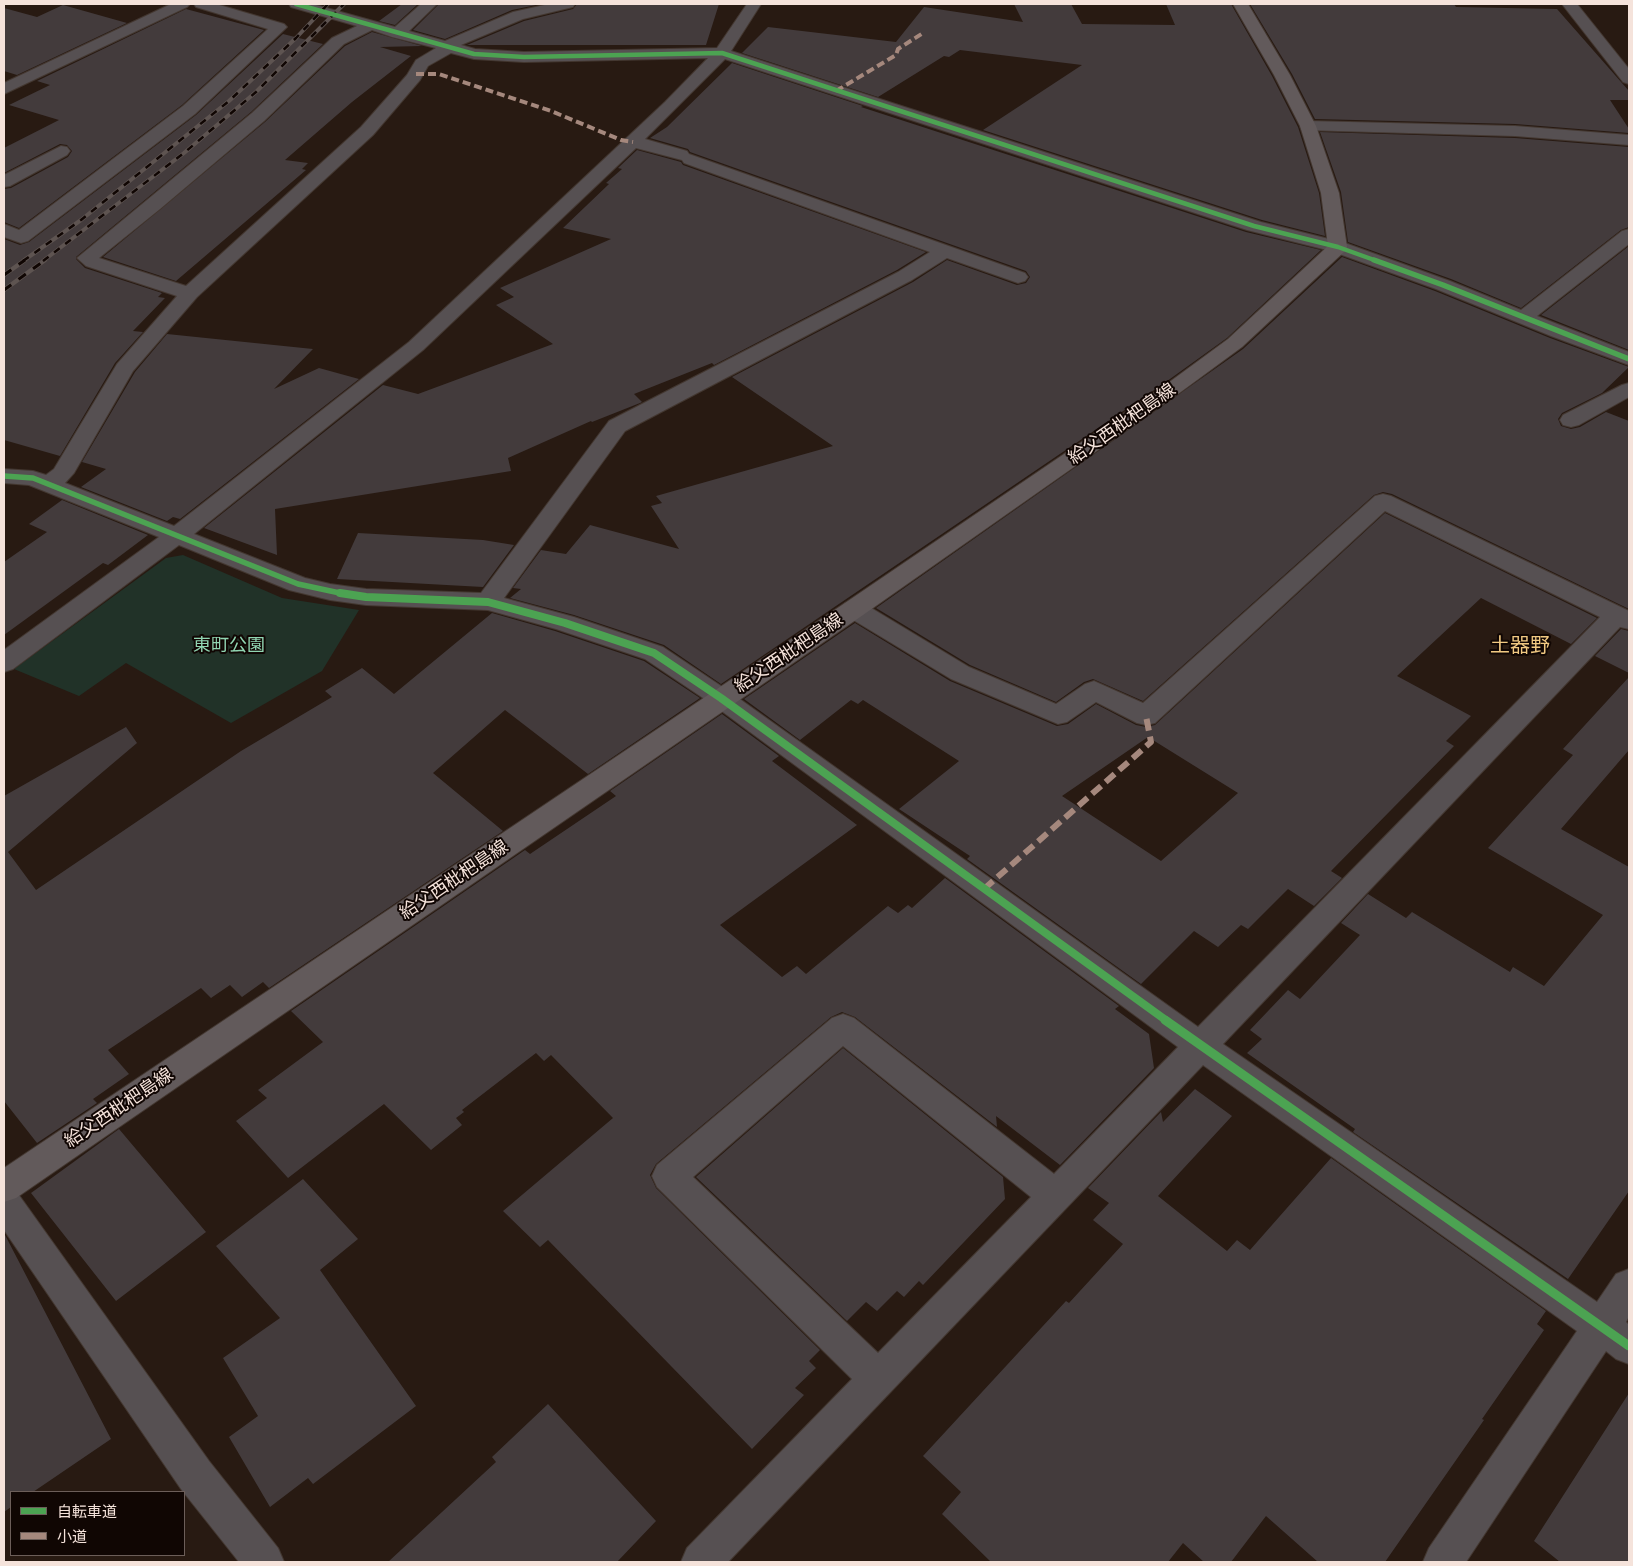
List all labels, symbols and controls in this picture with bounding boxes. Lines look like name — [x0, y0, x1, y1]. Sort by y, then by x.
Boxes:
street label: 給父西枇杷島線 — [1064, 379, 1180, 469]
street label: 給父西枇杷島線 — [731, 609, 847, 697]
district label: 土器野 — [1490, 634, 1550, 658]
park label: 東町公園 — [193, 635, 265, 657]
street label: 給父西枇杷島線 — [396, 836, 512, 924]
street label: 給父西枇杷島線 — [61, 1064, 177, 1152]
legend — [10, 1491, 185, 1556]
text: 自転車道 — [57, 1505, 117, 1520]
text: 小道 — [57, 1530, 87, 1545]

